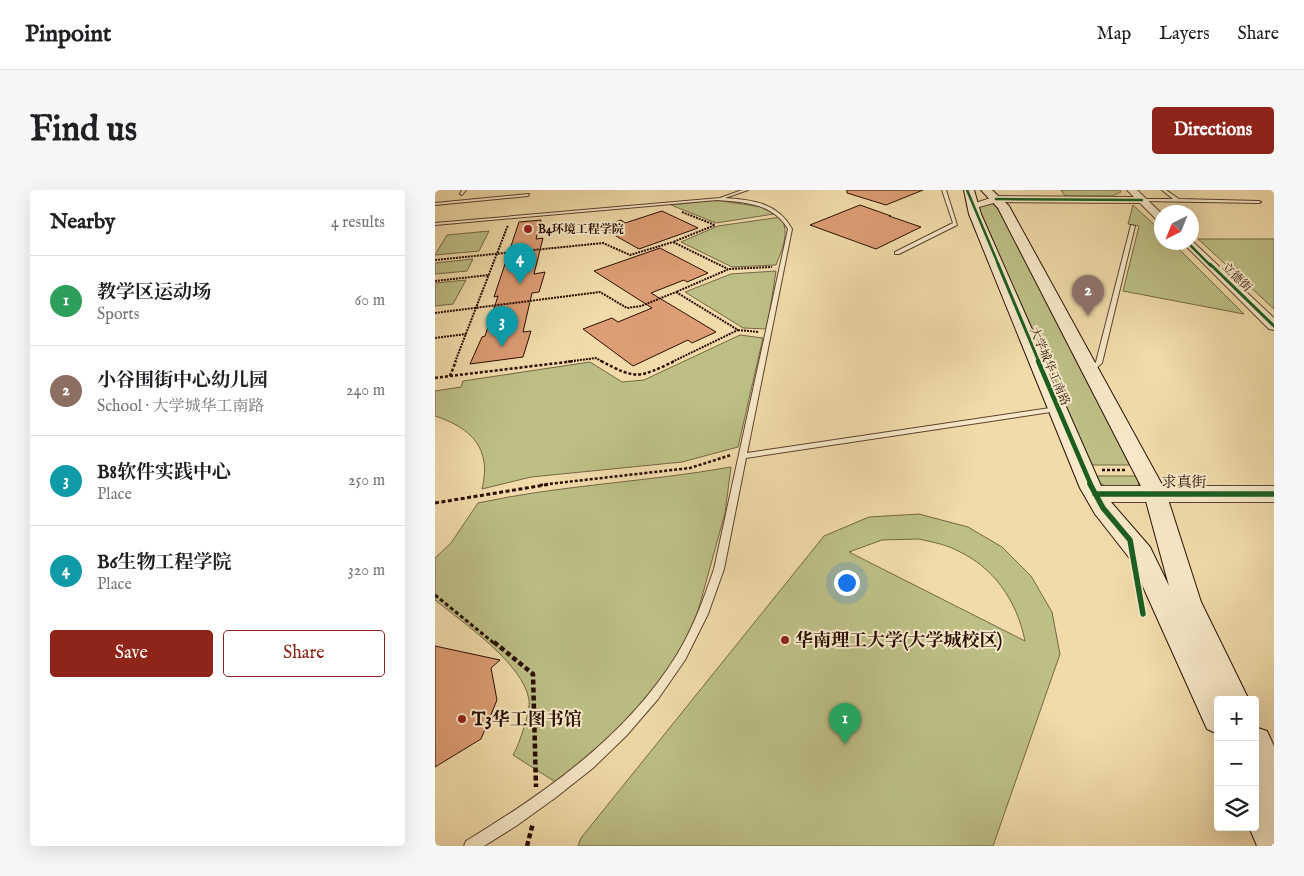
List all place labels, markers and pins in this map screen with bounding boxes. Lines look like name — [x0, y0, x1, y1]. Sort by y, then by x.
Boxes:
place label: B4环境工程学院 — [538, 222, 624, 237]
marker: B4环境工程学院 — [522, 223, 534, 235]
pin: 4 — [504, 243, 536, 284]
pin: 2 — [1072, 275, 1104, 316]
pin: 3 — [486, 306, 518, 347]
place label: 华南理工大学(大学城校区) — [795, 630, 1002, 653]
marker: 华南理工大学(大学城校区) — [779, 634, 791, 646]
pin: 1 — [829, 703, 861, 744]
place label: T3华工图书馆 — [471, 709, 582, 732]
marker: T3华工图书馆 — [456, 713, 468, 725]

